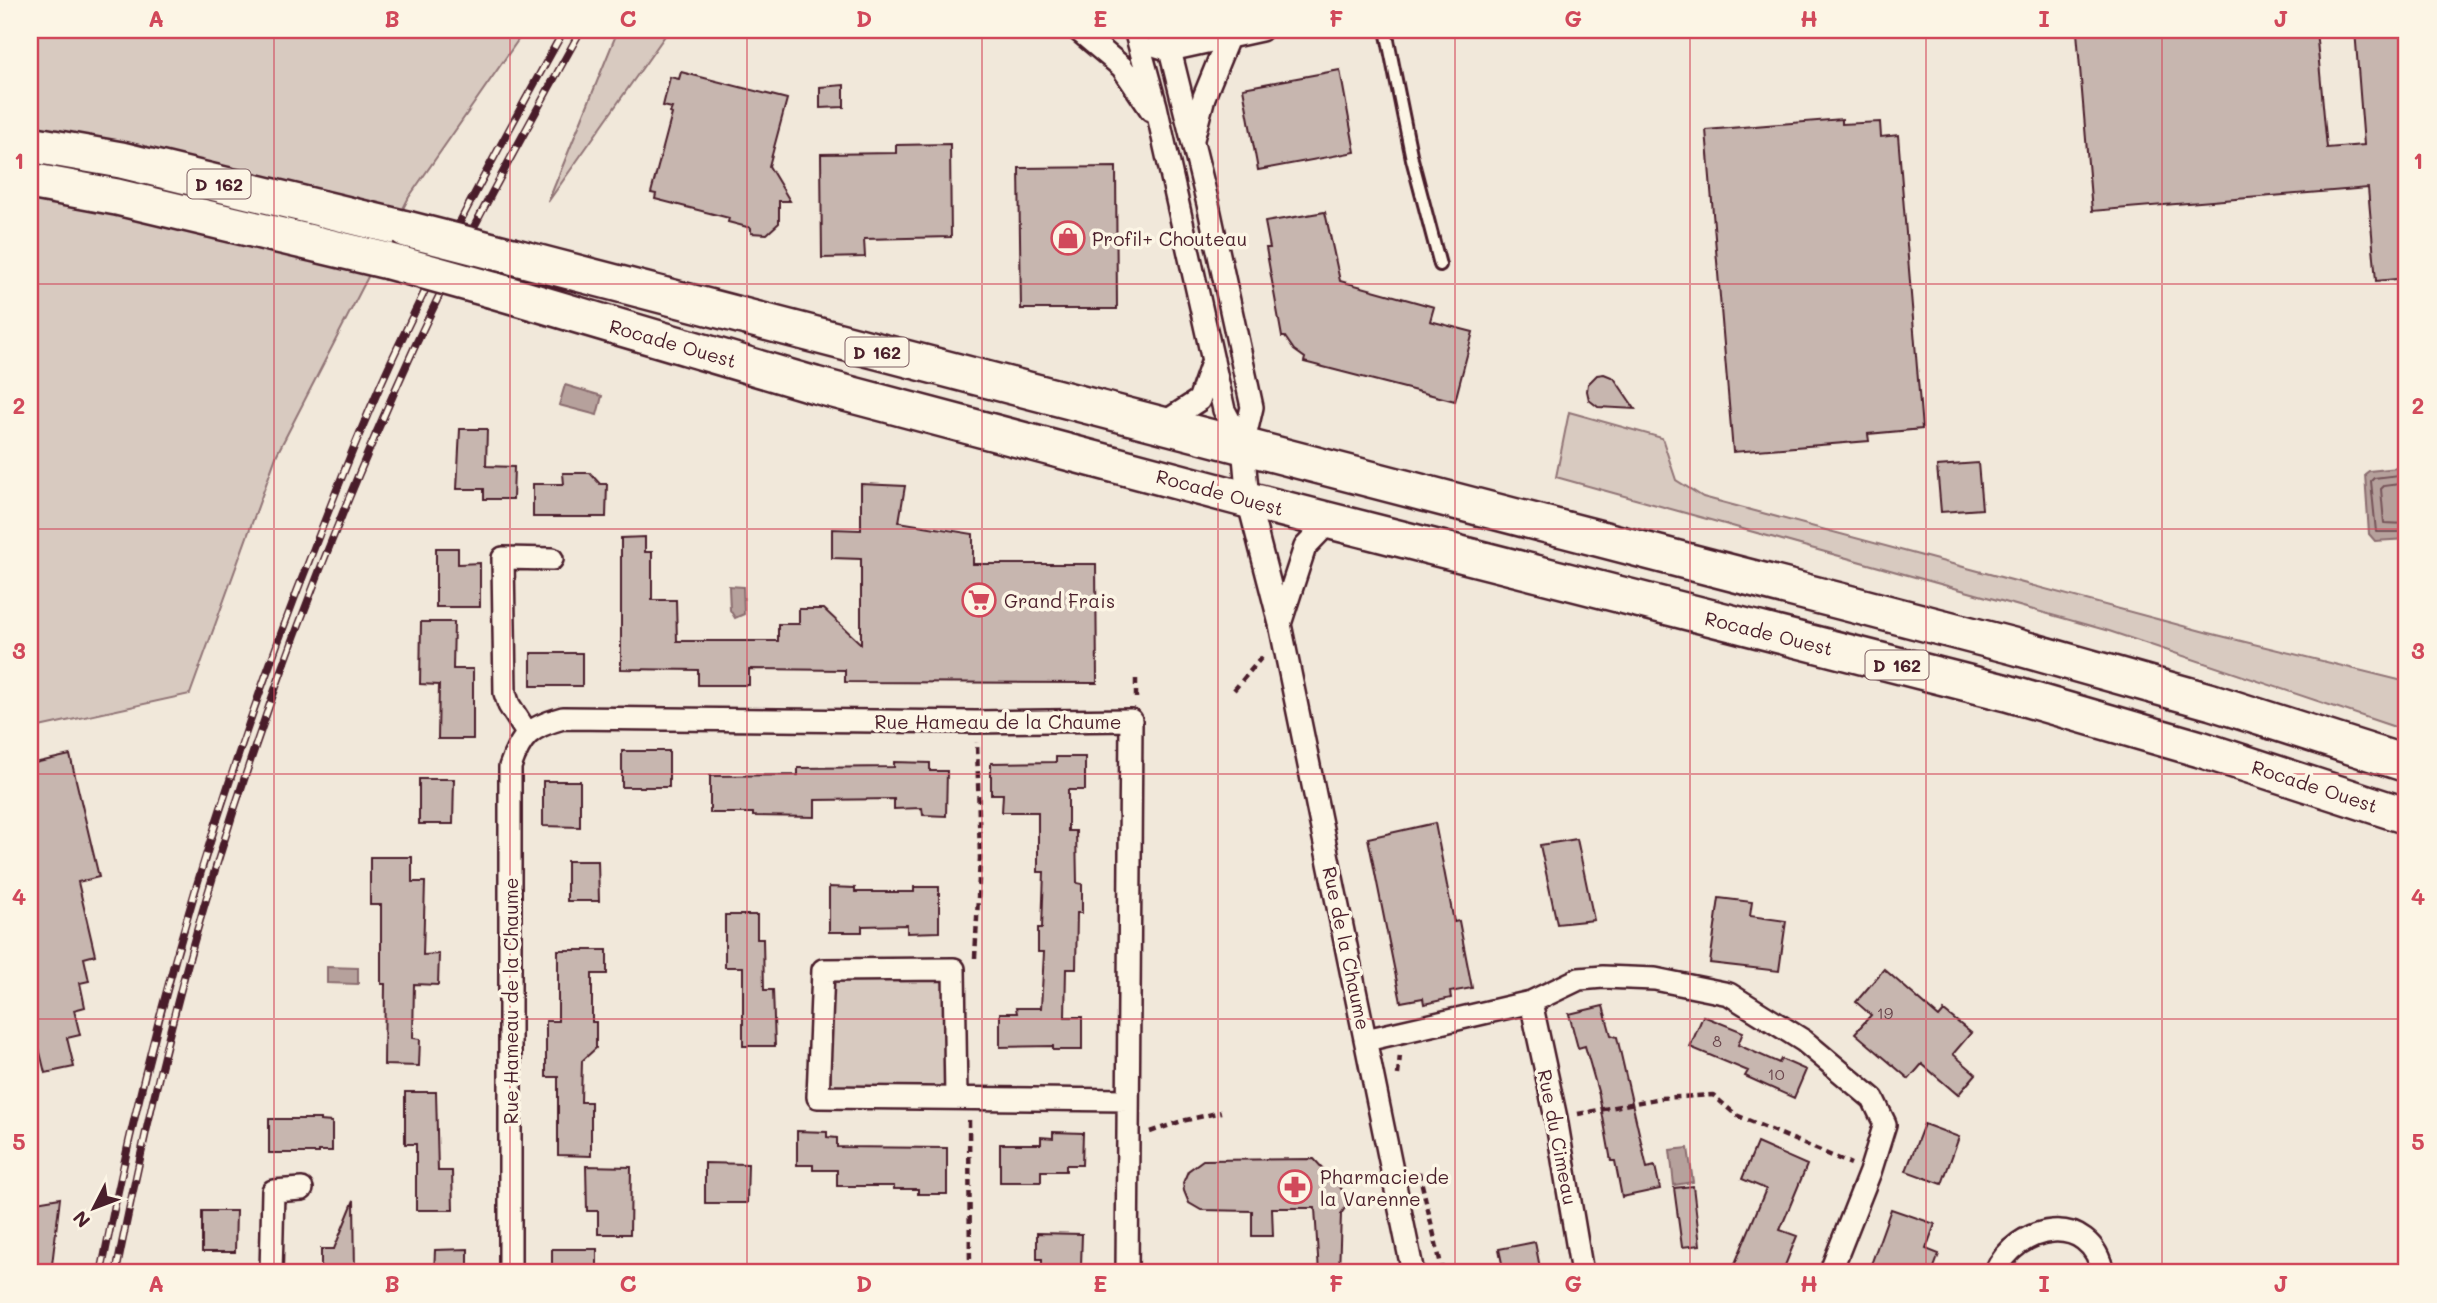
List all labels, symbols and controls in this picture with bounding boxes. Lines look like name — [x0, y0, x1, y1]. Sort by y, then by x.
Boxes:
text: A — [148, 3, 164, 33]
text: B — [384, 3, 400, 33]
text: C — [619, 3, 637, 33]
text: D — [856, 3, 872, 33]
text: E — [1093, 3, 1107, 33]
text: F — [1329, 3, 1343, 33]
text: G — [1564, 3, 1582, 33]
text: H — [1800, 3, 1818, 33]
text: I — [2038, 3, 2050, 33]
text: J — [2273, 3, 2289, 33]
text: 1 — [14, 145, 24, 175]
text: 1 — [2413, 145, 2423, 175]
road number: D 162 — [188, 169, 250, 198]
shop icon: Profil+ Chouteau — [1049, 219, 1087, 257]
place label: Profil+ Chouteau — [1092, 226, 1247, 251]
street label: Rocade Ouest — [607, 313, 739, 373]
road number: D 162 — [846, 338, 908, 366]
text: 2 — [13, 390, 25, 420]
text: 2 — [2412, 390, 2424, 420]
street label: Rocade Ouest — [1153, 463, 1287, 521]
supermarket icon: Grand Frais — [960, 581, 998, 619]
place label: Grand Frais — [1004, 588, 1115, 613]
street label: Rocade Ouest — [1702, 605, 1836, 661]
text: 3 — [12, 635, 26, 665]
text: 3 — [2411, 635, 2425, 665]
road number: D 162 — [1866, 650, 1928, 680]
street label: Rue Hameau de la Chaume — [874, 709, 1122, 734]
street label: Rocade Ouest — [2249, 754, 2381, 818]
street label: Rue de la Chaume — [1317, 864, 1377, 1032]
street label: Rue Hameau de la Chaume — [498, 877, 523, 1125]
text: 4 — [12, 881, 26, 911]
text: 4 — [2411, 881, 2425, 911]
house number: 19 — [1877, 1002, 1893, 1023]
house number: 8 — [1712, 1030, 1722, 1051]
house number: 10 — [1767, 1063, 1785, 1084]
street label: Rue du Cimeau — [1533, 1067, 1583, 1207]
text: 5 — [12, 1126, 26, 1156]
text: 5 — [2411, 1126, 2425, 1156]
place label: Pharmacie de la Varenne — [1320, 1164, 1449, 1211]
pharmacy icon: Pharmacie de la Varenne — [1276, 1168, 1314, 1206]
north arrow — [60, 1174, 130, 1244]
text: N — [67, 1206, 95, 1233]
text: A — [148, 1268, 164, 1298]
text: B — [384, 1268, 400, 1298]
text: C — [619, 1268, 637, 1298]
text: D — [856, 1268, 872, 1298]
text: E — [1093, 1268, 1107, 1298]
text: F — [1329, 1268, 1343, 1298]
text: G — [1564, 1268, 1582, 1298]
text: H — [1800, 1268, 1818, 1298]
text: I — [2038, 1268, 2050, 1298]
text: J — [2273, 1268, 2289, 1298]

